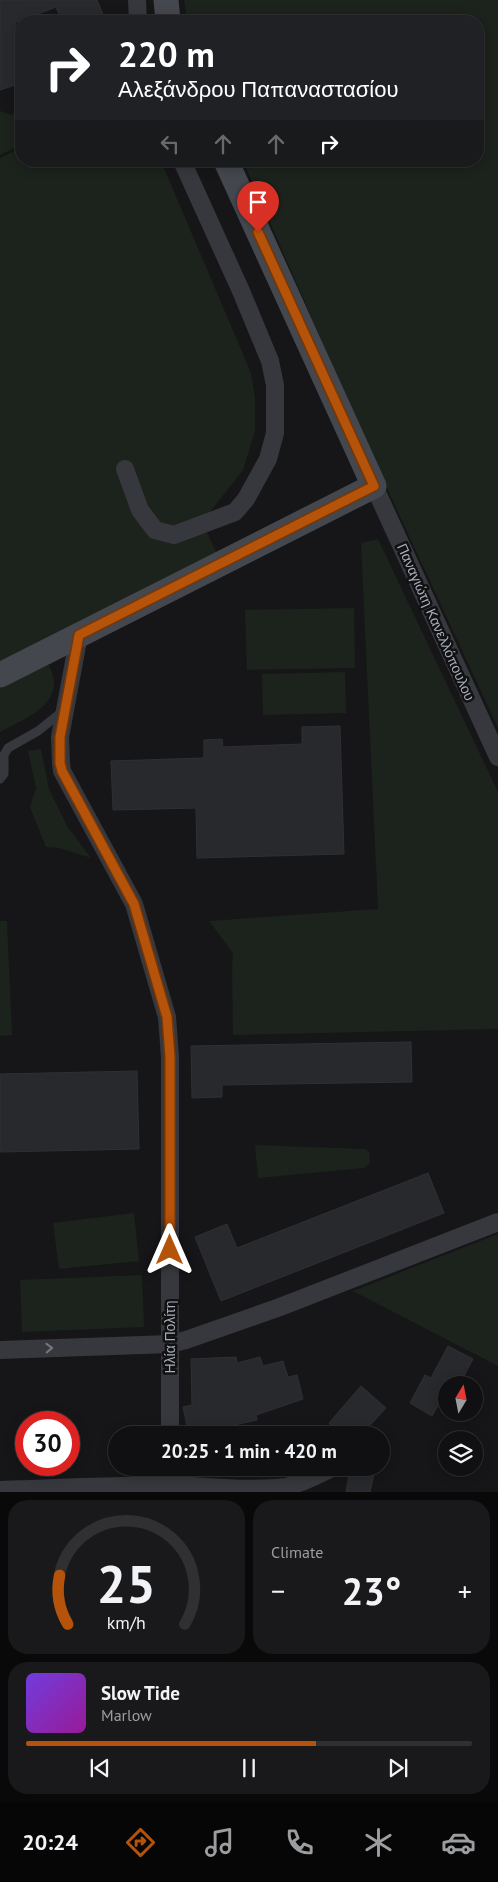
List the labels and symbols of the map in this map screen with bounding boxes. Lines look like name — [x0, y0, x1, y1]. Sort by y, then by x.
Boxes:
pin — [237, 181, 279, 232]
street label: Παναγιώτη Κανελλόπουλου — [393, 541, 479, 703]
position arrow — [143, 1223, 195, 1275]
street label: Ηλία Πολίτη — [161, 1300, 179, 1374]
one-way arrow — [45, 1343, 53, 1354]
north arrow — [438, 1376, 482, 1421]
speed limit sign: 30 — [15, 1411, 80, 1476]

